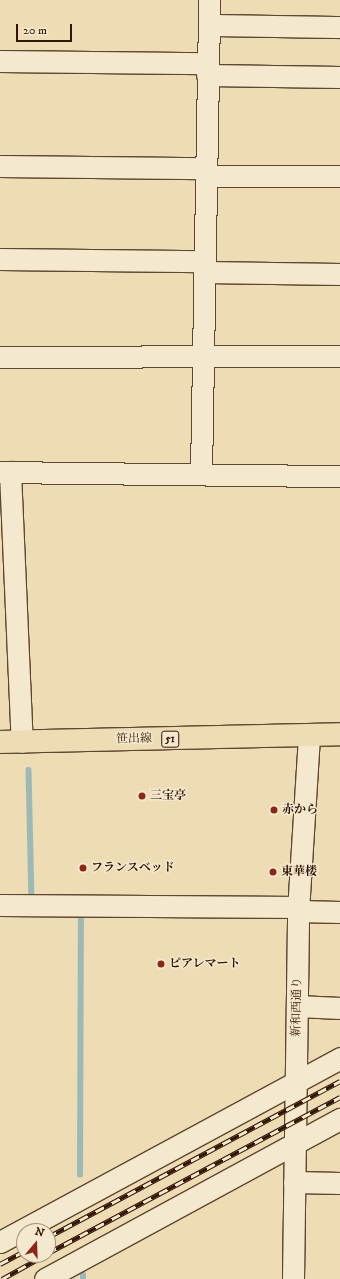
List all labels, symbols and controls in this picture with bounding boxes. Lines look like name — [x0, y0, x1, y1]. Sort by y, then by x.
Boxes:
scale bar — [18, 16, 74, 42]
text: 20 m — [23, 23, 47, 38]
road number: 51 — [161, 730, 179, 748]
street label: 笹出線 — [116, 731, 152, 747]
place label: 三宝亭 — [150, 789, 186, 803]
marker: 三宝亭 — [137, 791, 147, 801]
place label: 赤から — [282, 803, 318, 817]
marker: 赤から — [269, 805, 279, 815]
place label: フランスベッド — [91, 861, 175, 875]
marker: フランスベッド — [78, 863, 88, 873]
place label: 東華楼 — [281, 865, 317, 879]
marker: 東華楼 — [268, 867, 278, 877]
place label: ピアレマート — [169, 957, 241, 971]
marker: ピアレマート — [156, 959, 166, 969]
street label: 新和西通り — [289, 977, 305, 1037]
north arrow — [16, 1223, 56, 1263]
text: N — [33, 1225, 46, 1241]

